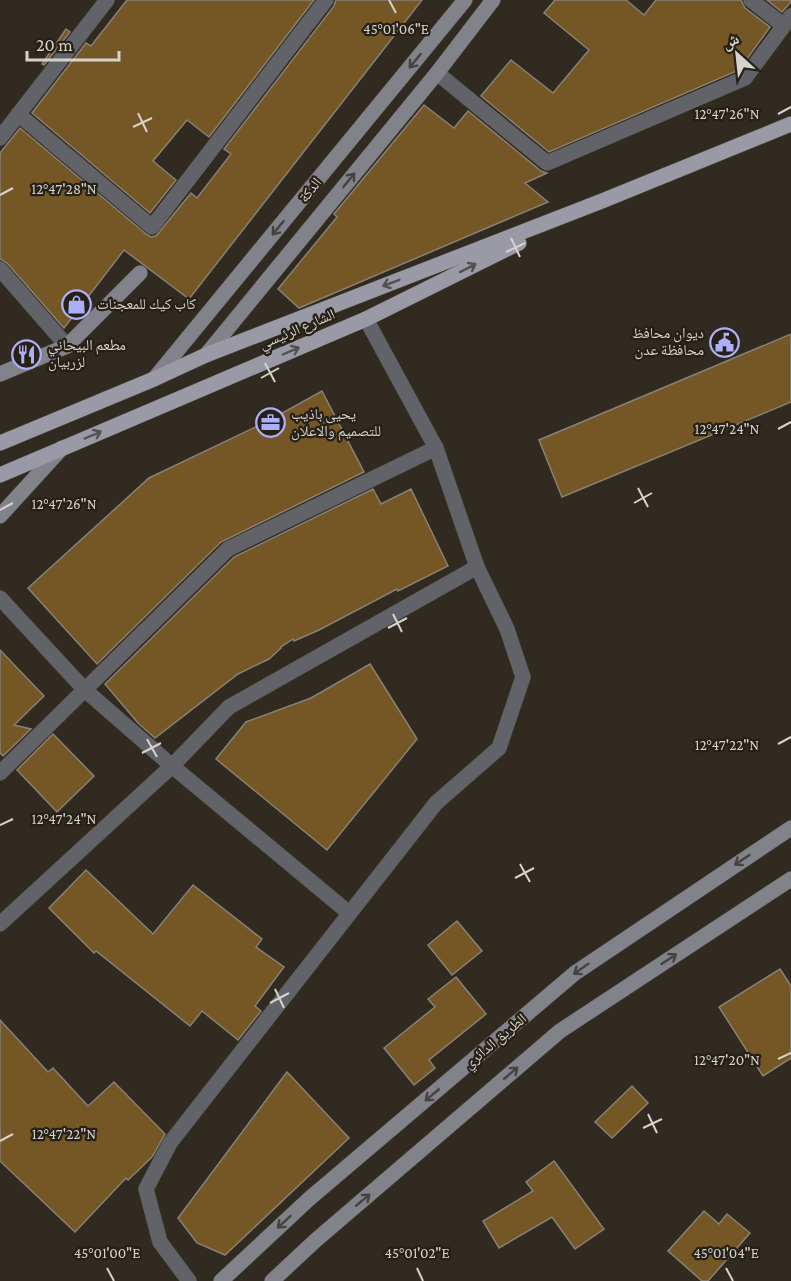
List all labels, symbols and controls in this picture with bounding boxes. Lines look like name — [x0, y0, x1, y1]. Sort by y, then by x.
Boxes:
text: 45°01'06"E — [363, 21, 429, 37]
scale bar — [27, 24, 118, 62]
north arrow — [707, 24, 767, 84]
text: ش — [719, 30, 742, 53]
text: 20 m — [36, 35, 73, 55]
one-way arrow — [409, 53, 422, 69]
text: 12°47'26"N — [694, 106, 760, 122]
one-way arrow — [343, 172, 356, 188]
street label: الدكة — [295, 175, 325, 205]
text: 12°47'28"N — [31, 181, 97, 197]
one-way arrow — [271, 220, 285, 235]
one-way arrow — [458, 262, 476, 273]
one-way arrow — [382, 278, 400, 289]
shop icon: كاب كيك للمعجنات — [60, 288, 92, 320]
place label: كاب كيك للمعجنات — [97, 296, 196, 312]
street label: الشارع الرئيسي — [257, 306, 339, 356]
place label: ديوان محافظ محافظة عدن — [632, 325, 704, 360]
public building icon: ديوان محافظ محافظة عدن — [709, 326, 741, 358]
place label: مطعم البيحاني لزربيان — [48, 337, 126, 372]
restaurant icon: مطعم البيحاني لزربيان — [11, 338, 43, 370]
one-way arrow — [282, 345, 300, 356]
place label: يحيى باذيب للتصميم والاعلان — [291, 406, 381, 441]
office icon: يحيى باذيب للتصميم والاعلان — [254, 407, 286, 439]
text: 12°47'24"N — [695, 421, 760, 437]
one-way arrow — [83, 429, 101, 440]
text: 12°47'26"N — [31, 496, 97, 512]
text: 12°47'22"N — [695, 737, 759, 753]
text: 12°47'24"N — [32, 811, 97, 827]
one-way arrow — [735, 854, 751, 866]
one-way arrow — [660, 953, 677, 965]
one-way arrow — [573, 963, 589, 975]
street label: الطريق الدائري — [460, 1010, 532, 1075]
text: 12°47'20"N — [694, 1052, 760, 1068]
one-way arrow — [503, 1066, 518, 1080]
one-way arrow — [425, 1088, 440, 1102]
text: 12°47'22"N — [32, 1126, 96, 1142]
one-way arrow — [355, 1193, 370, 1207]
one-way arrow — [277, 1215, 292, 1229]
text: 45°01'00"E — [74, 1245, 140, 1261]
text: 45°01'02"E — [384, 1245, 450, 1261]
text: 45°01'04"E — [693, 1245, 759, 1261]

